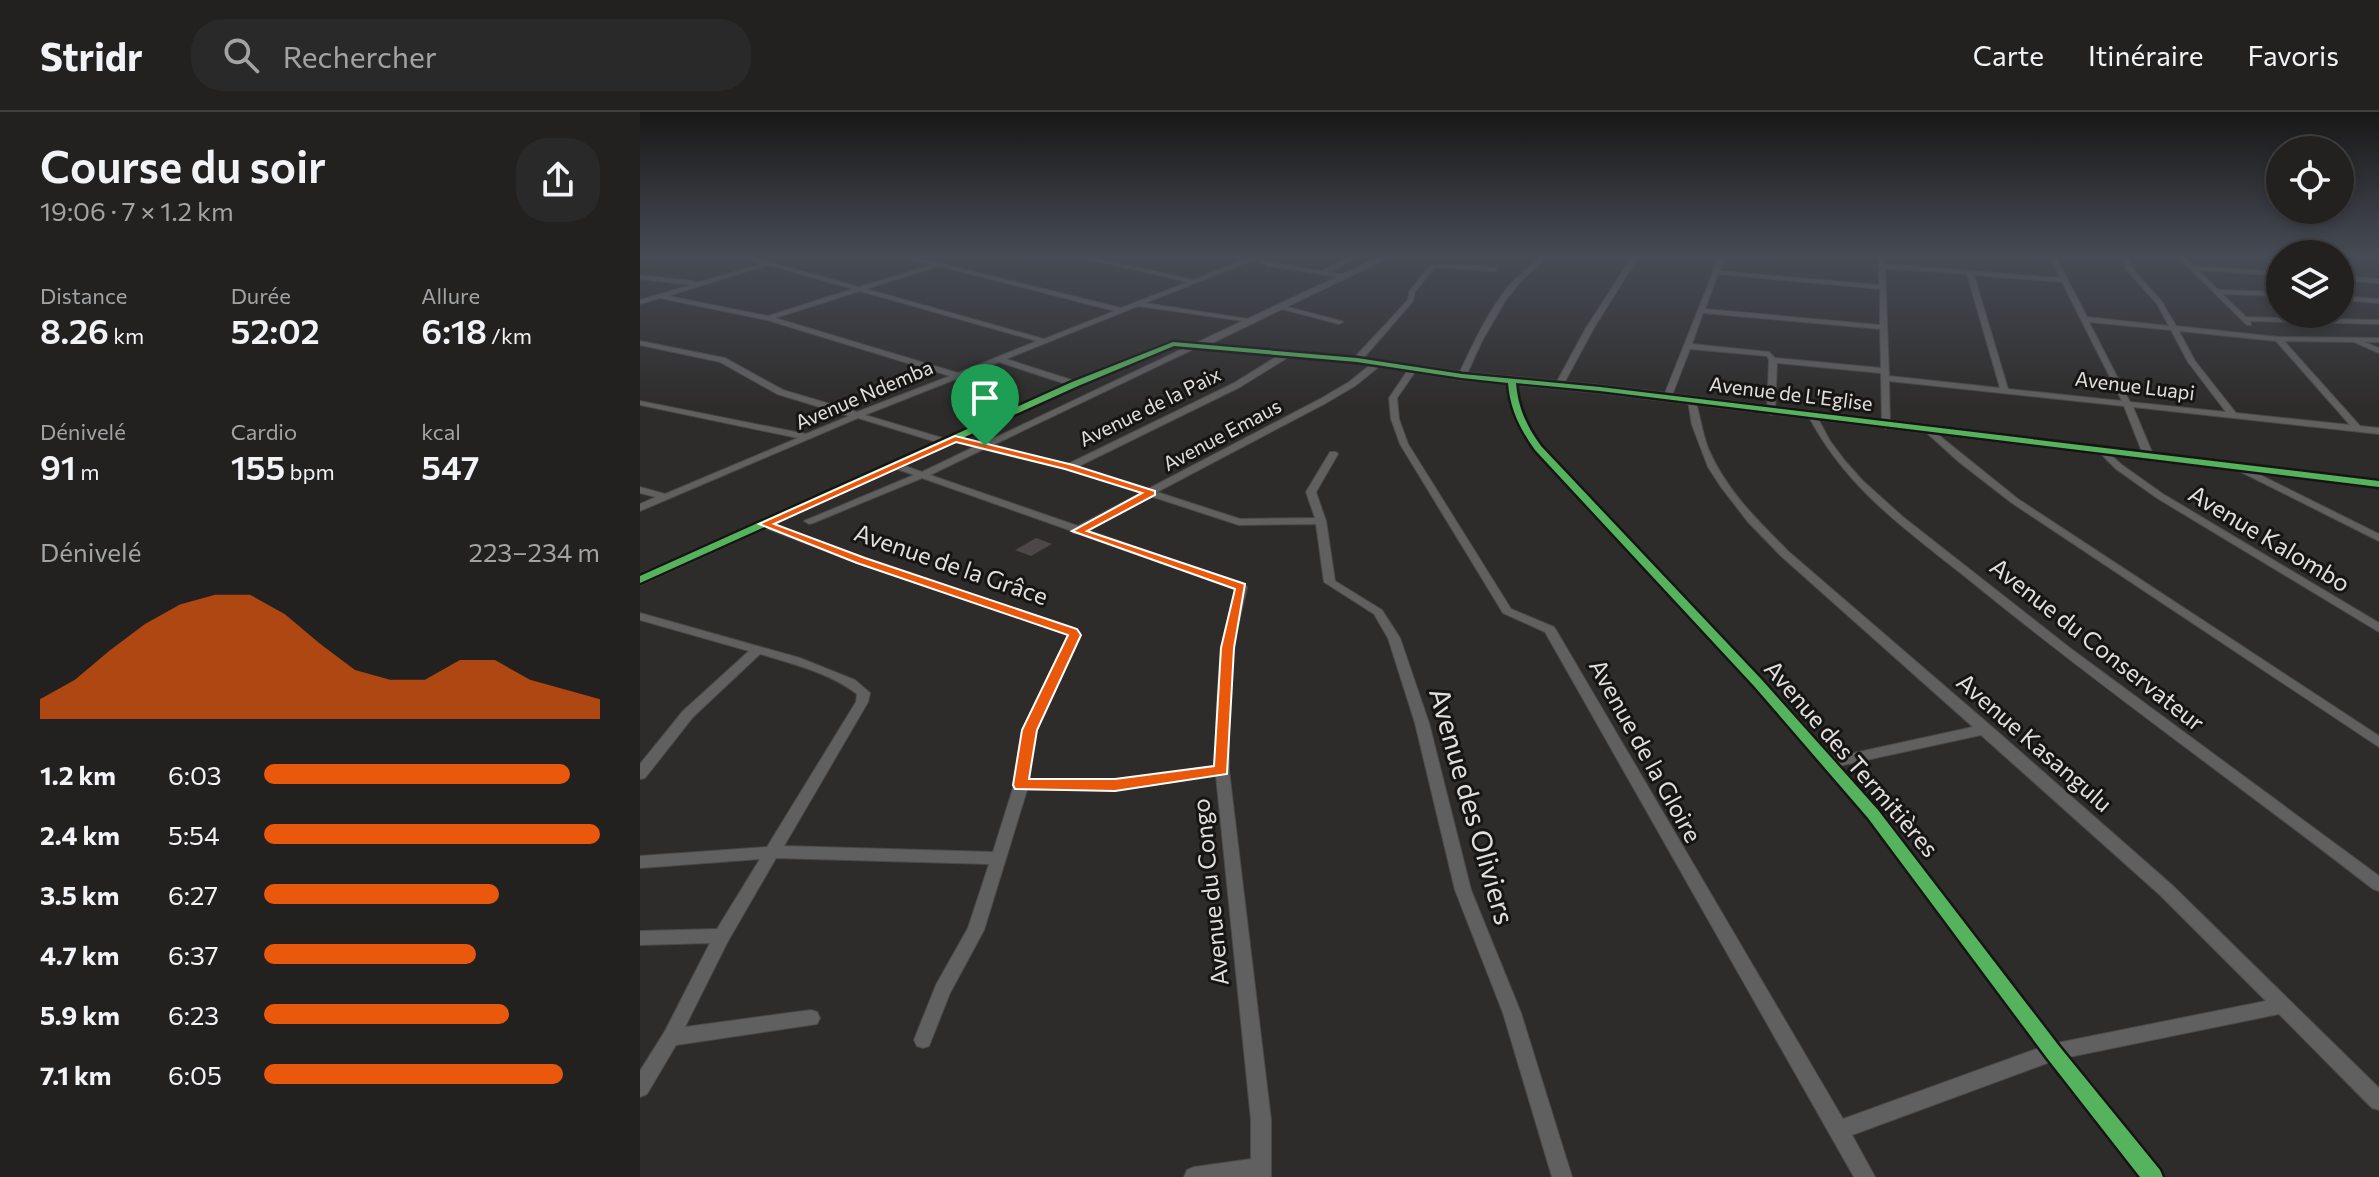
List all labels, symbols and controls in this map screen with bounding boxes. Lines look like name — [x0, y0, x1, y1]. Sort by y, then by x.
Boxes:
search box — [191, 19, 751, 91]
text: Stridr — [40, 32, 143, 79]
icon: search — [219, 33, 263, 77]
text: Rechercher — [283, 37, 437, 74]
text: Carte — [1973, 38, 2044, 72]
text: Itinéraire — [2088, 38, 2203, 72]
text: Favoris — [2247, 38, 2339, 72]
map controls — [2266, 136, 2354, 328]
button: locate — [2266, 136, 2354, 224]
text: Course du soir — [40, 138, 326, 192]
button: share — [516, 138, 600, 222]
text: 19:06 · 7 × 1.2 km — [40, 195, 234, 226]
button: layers — [2266, 240, 2354, 328]
text: Distance — [40, 282, 127, 309]
text: Durée — [231, 282, 291, 309]
text: Allure — [421, 282, 480, 309]
text: 8.26 — [40, 309, 109, 351]
text: 52:02 — [231, 309, 320, 351]
text: 6:18 — [421, 309, 487, 351]
text: km — [109, 322, 144, 349]
text: /km — [487, 322, 532, 349]
street label: Avenue Ndemba — [791, 354, 936, 434]
street label: Avenue de la Paix — [1075, 361, 1225, 451]
pin — [951, 364, 1019, 446]
street label: Avenue Luapi — [2074, 366, 2196, 404]
street label: Avenue de L'Eglise — [1708, 371, 1874, 415]
icon: arrive — [963, 376, 1007, 420]
street label: Avenue Emaus — [1158, 393, 1285, 475]
text: Dénivelé — [40, 418, 126, 445]
text: Cardio — [231, 418, 297, 445]
text: kcal — [421, 418, 461, 445]
text: 91 — [40, 445, 76, 487]
text: 155 — [231, 445, 285, 487]
text: 547 — [421, 445, 480, 487]
text: m — [76, 458, 99, 485]
text: bpm — [285, 458, 335, 485]
street label: Avenue Kalombo — [2184, 478, 2356, 597]
street label: Avenue de la Grâce — [851, 517, 1052, 610]
text: Dénivelé — [40, 536, 141, 567]
text: 223–234 m — [469, 536, 600, 567]
street label: Avenue du Conservateur — [1985, 551, 2211, 737]
street label: Avenue de la Gloire — [1584, 654, 1709, 847]
street label: Avenue des Termitières — [1759, 654, 1945, 862]
street label: Avenue Kasangulu — [1951, 666, 2119, 817]
street label: Avenue des Oliviers — [1423, 683, 1523, 928]
text: 1.2 km — [40, 759, 116, 790]
text: 6:03 — [168, 759, 222, 790]
street label: Avenue du Congo — [1185, 797, 1234, 987]
text: 2.4 km — [40, 819, 120, 850]
text: 5:54 — [168, 819, 220, 850]
text: 3.5 km — [40, 879, 119, 910]
text: 6:27 — [168, 879, 218, 910]
text: 4.7 km — [40, 939, 119, 970]
text: 6:37 — [168, 939, 218, 970]
text: 5.9 km — [40, 999, 120, 1030]
text: 6:23 — [168, 999, 219, 1030]
text: 7.1 km — [40, 1059, 112, 1090]
text: 6:05 — [168, 1059, 222, 1090]

